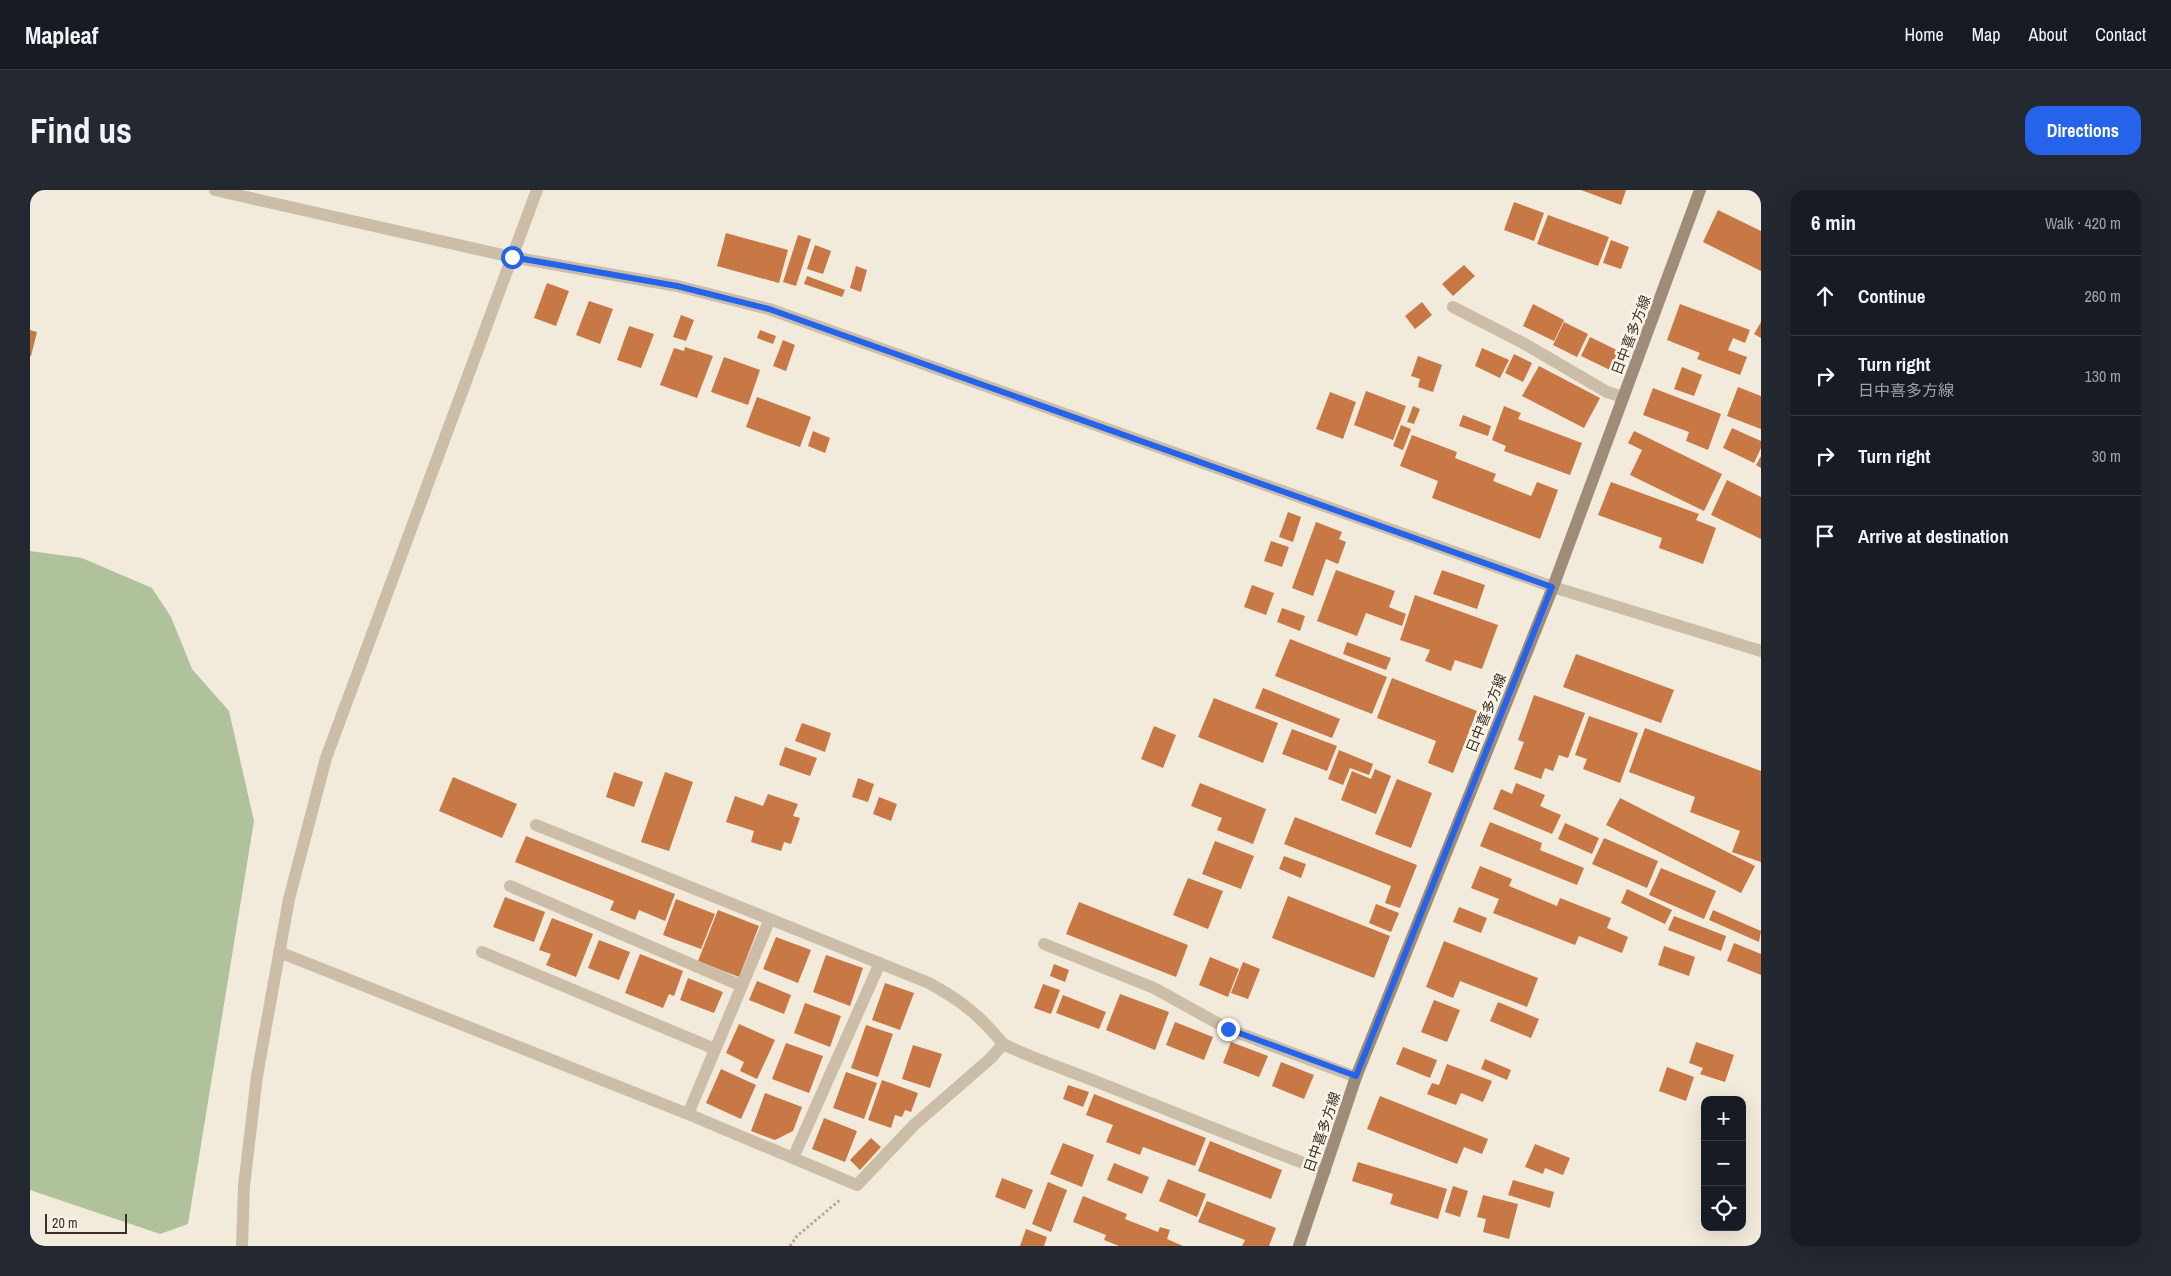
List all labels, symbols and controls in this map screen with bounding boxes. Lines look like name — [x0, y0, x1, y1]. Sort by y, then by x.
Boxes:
text: Mapleaf — [25, 19, 98, 51]
text: Home — [1904, 22, 1944, 47]
text: Map — [1972, 22, 2001, 47]
text: About — [2029, 22, 2067, 47]
text: Contact — [2095, 22, 2146, 47]
button: Directions — [2025, 106, 2141, 155]
text: Find us — [30, 107, 132, 154]
text: 6 min — [1811, 208, 1856, 237]
text: Walk · 420 m — [2045, 212, 2121, 234]
route start — [501, 246, 524, 269]
icon: ahead — [1811, 282, 1839, 310]
text: Continue — [1858, 283, 1926, 309]
text: 260 m — [2085, 285, 2121, 307]
street label: 日中喜多方線 — [1608, 293, 1654, 377]
text: Turn right — [1858, 351, 1930, 377]
icon: right — [1811, 362, 1839, 390]
text: 130 m — [2085, 365, 2121, 387]
text: 日中喜多方線 — [1858, 379, 1954, 401]
icon: right — [1811, 442, 1839, 470]
text: Turn right — [1858, 443, 1930, 469]
text: 30 m — [2092, 445, 2121, 467]
icon: arrive — [1811, 522, 1839, 550]
text: Arrive at destination — [1858, 523, 2009, 549]
street label: 日中喜多方線 — [1462, 671, 1510, 755]
route end — [1217, 1018, 1240, 1041]
street label: 日中喜多方線 — [1300, 1089, 1344, 1175]
map controls — [1701, 1096, 1746, 1231]
button: + — [1701, 1096, 1746, 1141]
button: − — [1701, 1141, 1746, 1186]
button: locate — [1701, 1186, 1746, 1231]
scale bar — [45, 1211, 128, 1234]
text: 20 m — [52, 1214, 78, 1232]

